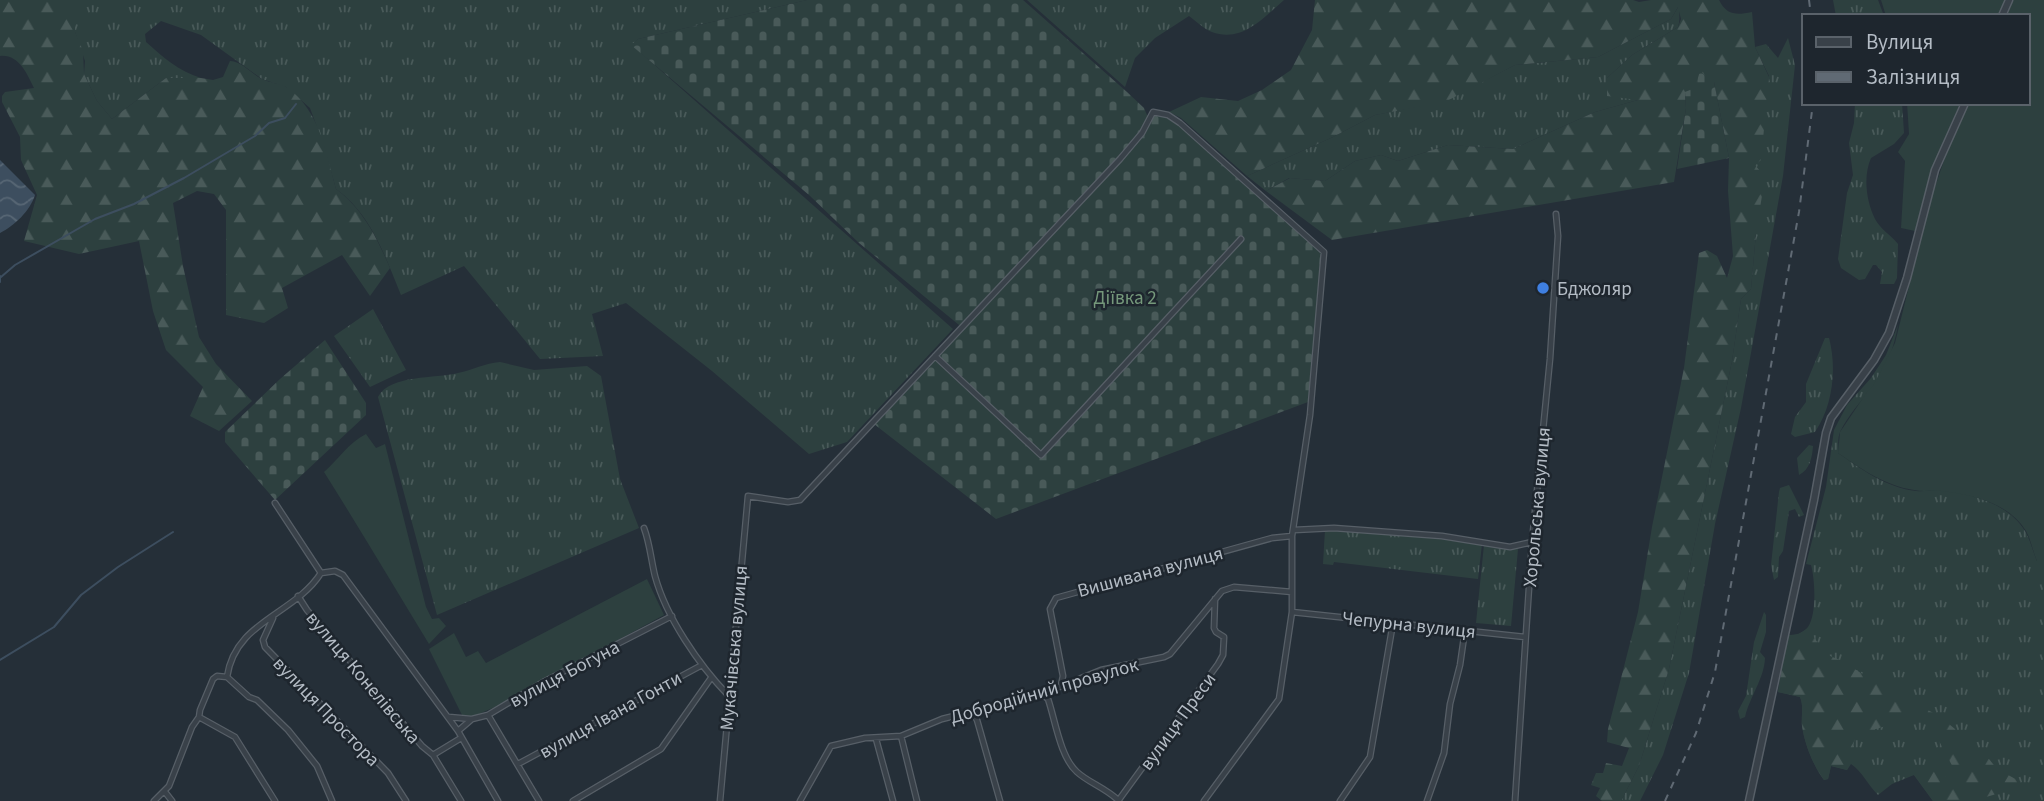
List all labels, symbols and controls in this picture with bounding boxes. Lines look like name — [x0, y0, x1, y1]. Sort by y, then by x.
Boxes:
legend — [1802, 14, 2030, 105]
text: Вулиця — [1866, 27, 1933, 57]
text: Залізниця — [1866, 62, 1960, 92]
place label: Бджоляр — [1557, 276, 1632, 303]
marker: Бджоляр — [1535, 280, 1551, 296]
park label: Діївка 2 — [1093, 285, 1157, 312]
street label: Хорольська вулиця — [1517, 426, 1558, 588]
street label: Вишивана вулиця — [1075, 540, 1226, 605]
street label: Мукачівська вулиця — [714, 564, 755, 732]
street label: Чепурна вулиця — [1341, 605, 1477, 646]
street label: вулиця Конелівська — [299, 606, 426, 750]
street label: вулиця Богуна — [505, 634, 625, 715]
street label: вулиця Простора — [266, 651, 385, 773]
street label: Добродійний провулок — [947, 651, 1142, 731]
street label: вулиця Івана Гонти — [534, 665, 687, 766]
street label: вулиця Преси — [1134, 667, 1223, 776]

